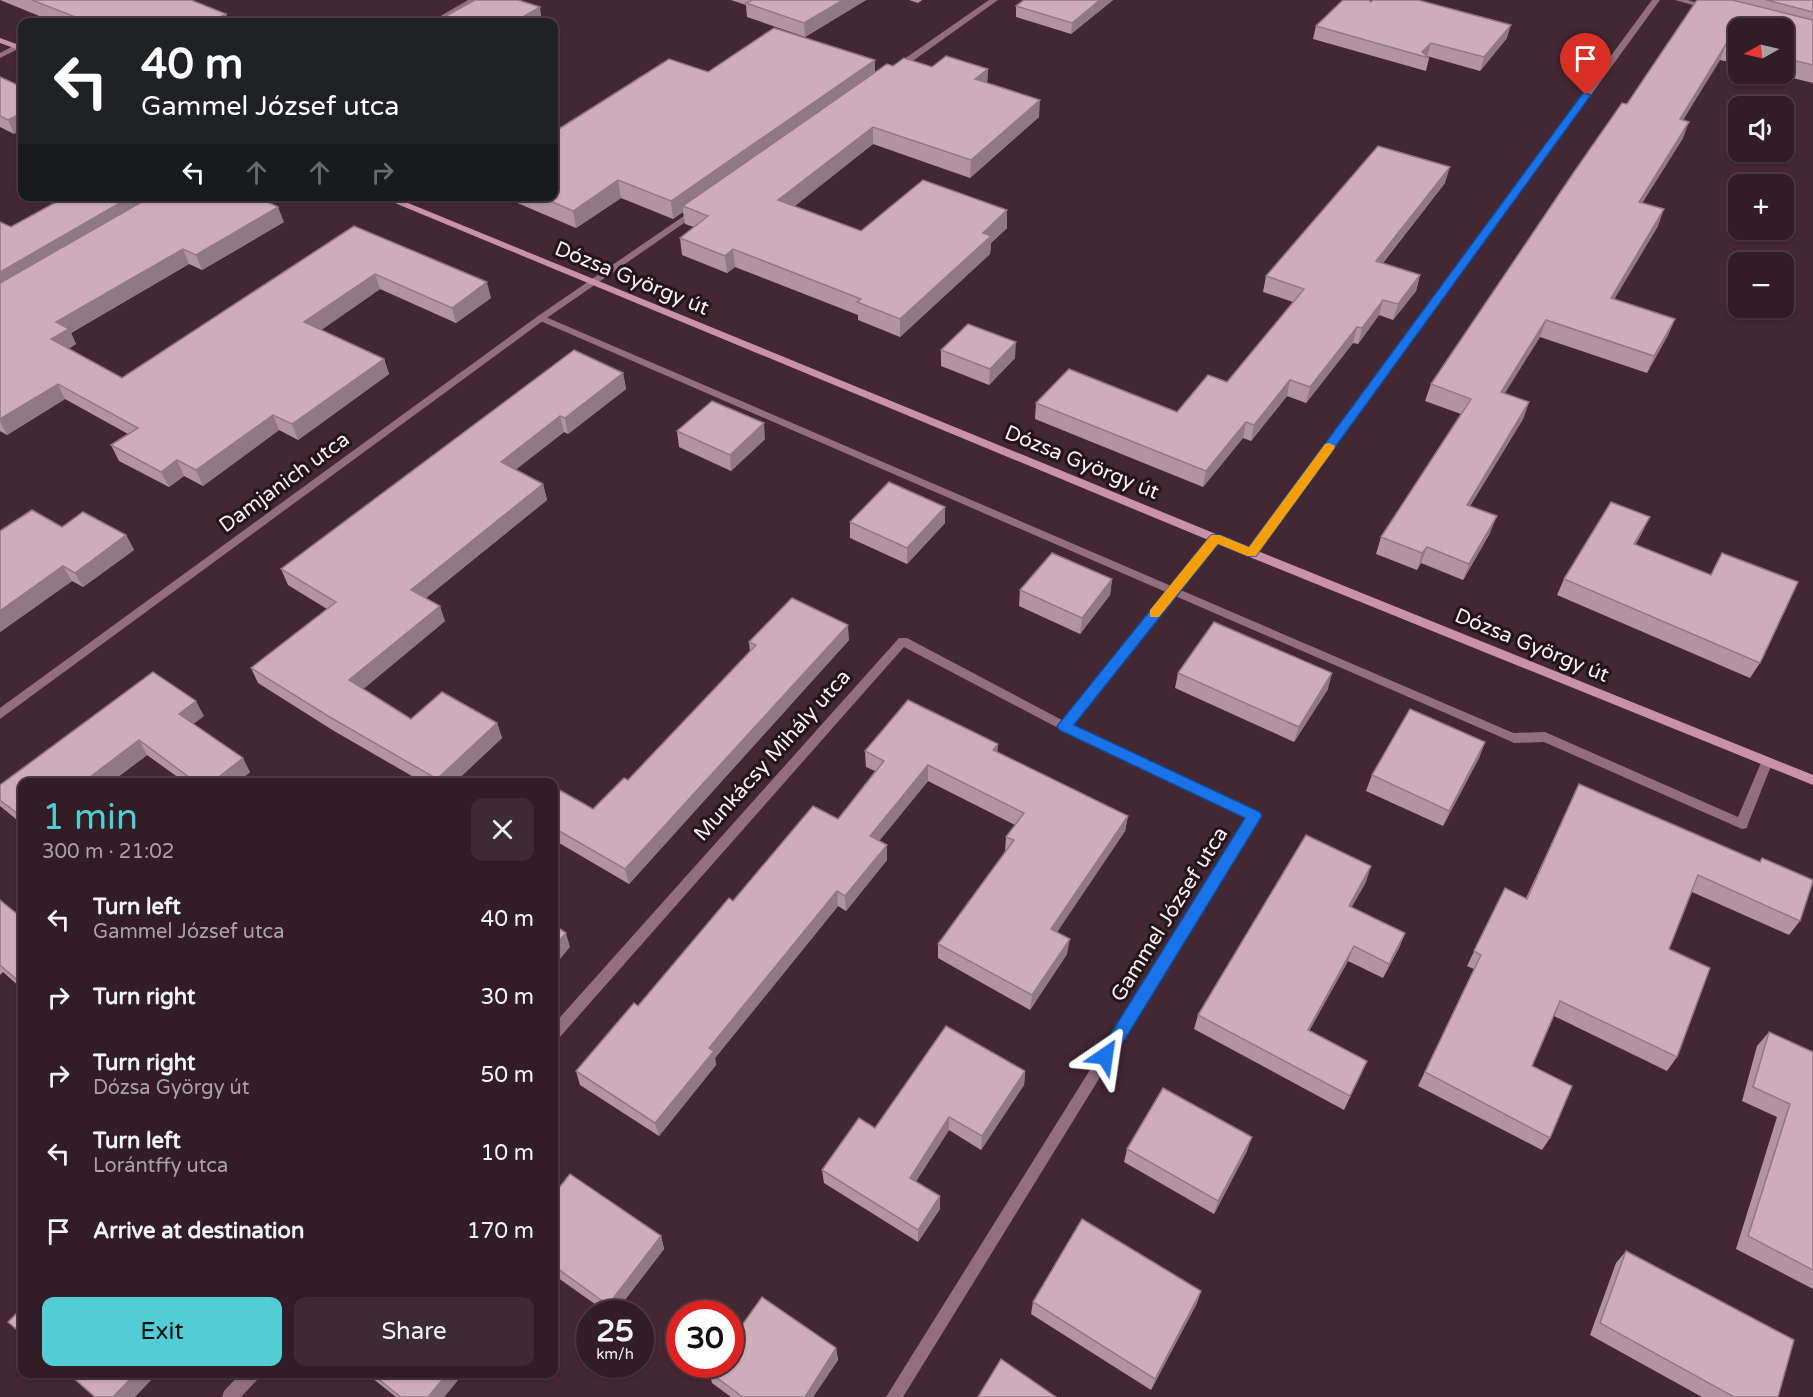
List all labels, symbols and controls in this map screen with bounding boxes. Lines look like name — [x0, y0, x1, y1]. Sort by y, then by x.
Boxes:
north arrow — [1728, 18, 1794, 84]
map controls — [1728, 18, 1794, 318]
pin — [1560, 33, 1611, 95]
text: 40 m — [141, 39, 243, 90]
icon: left — [42, 42, 120, 120]
icon: arrive — [1569, 42, 1602, 75]
text: Gammel József utca — [141, 90, 399, 123]
button: sound — [1728, 96, 1794, 162]
icon: left — [177, 156, 210, 189]
icon: ahead — [240, 156, 273, 189]
icon: ahead — [303, 156, 336, 189]
icon: right — [366, 156, 399, 189]
button: + — [1728, 174, 1794, 240]
street label: Dózsa György út — [551, 236, 713, 321]
button: − — [1728, 252, 1794, 318]
street label: Dózsa György út — [1001, 420, 1163, 505]
street label: Damjanich utca — [214, 427, 354, 538]
street label: Dózsa György út — [1451, 603, 1613, 688]
street label: Munkácsy Mihály utca — [689, 664, 856, 846]
text: 1 min — [42, 796, 138, 839]
button: close — [471, 798, 534, 861]
street label: Gammel József utca — [1106, 822, 1233, 1006]
text: 300 m · 21:02 — [42, 840, 174, 864]
text: Turn left — [93, 894, 181, 920]
icon: left — [42, 903, 75, 936]
text: 40 m — [480, 906, 534, 932]
text: Gammel József utca — [93, 920, 284, 944]
icon: right — [42, 981, 75, 1014]
text: Turn right — [93, 984, 195, 1010]
text: 30 m — [480, 984, 534, 1010]
position arrow — [1073, 1024, 1137, 1088]
text: Turn right — [93, 1050, 195, 1076]
icon: right — [42, 1059, 75, 1092]
text: 50 m — [480, 1062, 534, 1088]
text: Dózsa György út — [93, 1076, 249, 1100]
text: Turn left — [93, 1128, 181, 1154]
icon: left — [42, 1137, 75, 1170]
text: 10 m — [480, 1140, 534, 1166]
text: Lorántffy utca — [93, 1154, 228, 1178]
icon: arrive — [42, 1215, 75, 1248]
text: Arrive at destination — [93, 1218, 304, 1244]
text: 170 m — [467, 1218, 534, 1244]
button: Exit — [42, 1297, 282, 1366]
button: Share — [294, 1297, 534, 1366]
speed limit sign: 30 — [666, 1300, 744, 1378]
text: 25 — [596, 1313, 634, 1350]
text: km/h — [596, 1345, 634, 1363]

